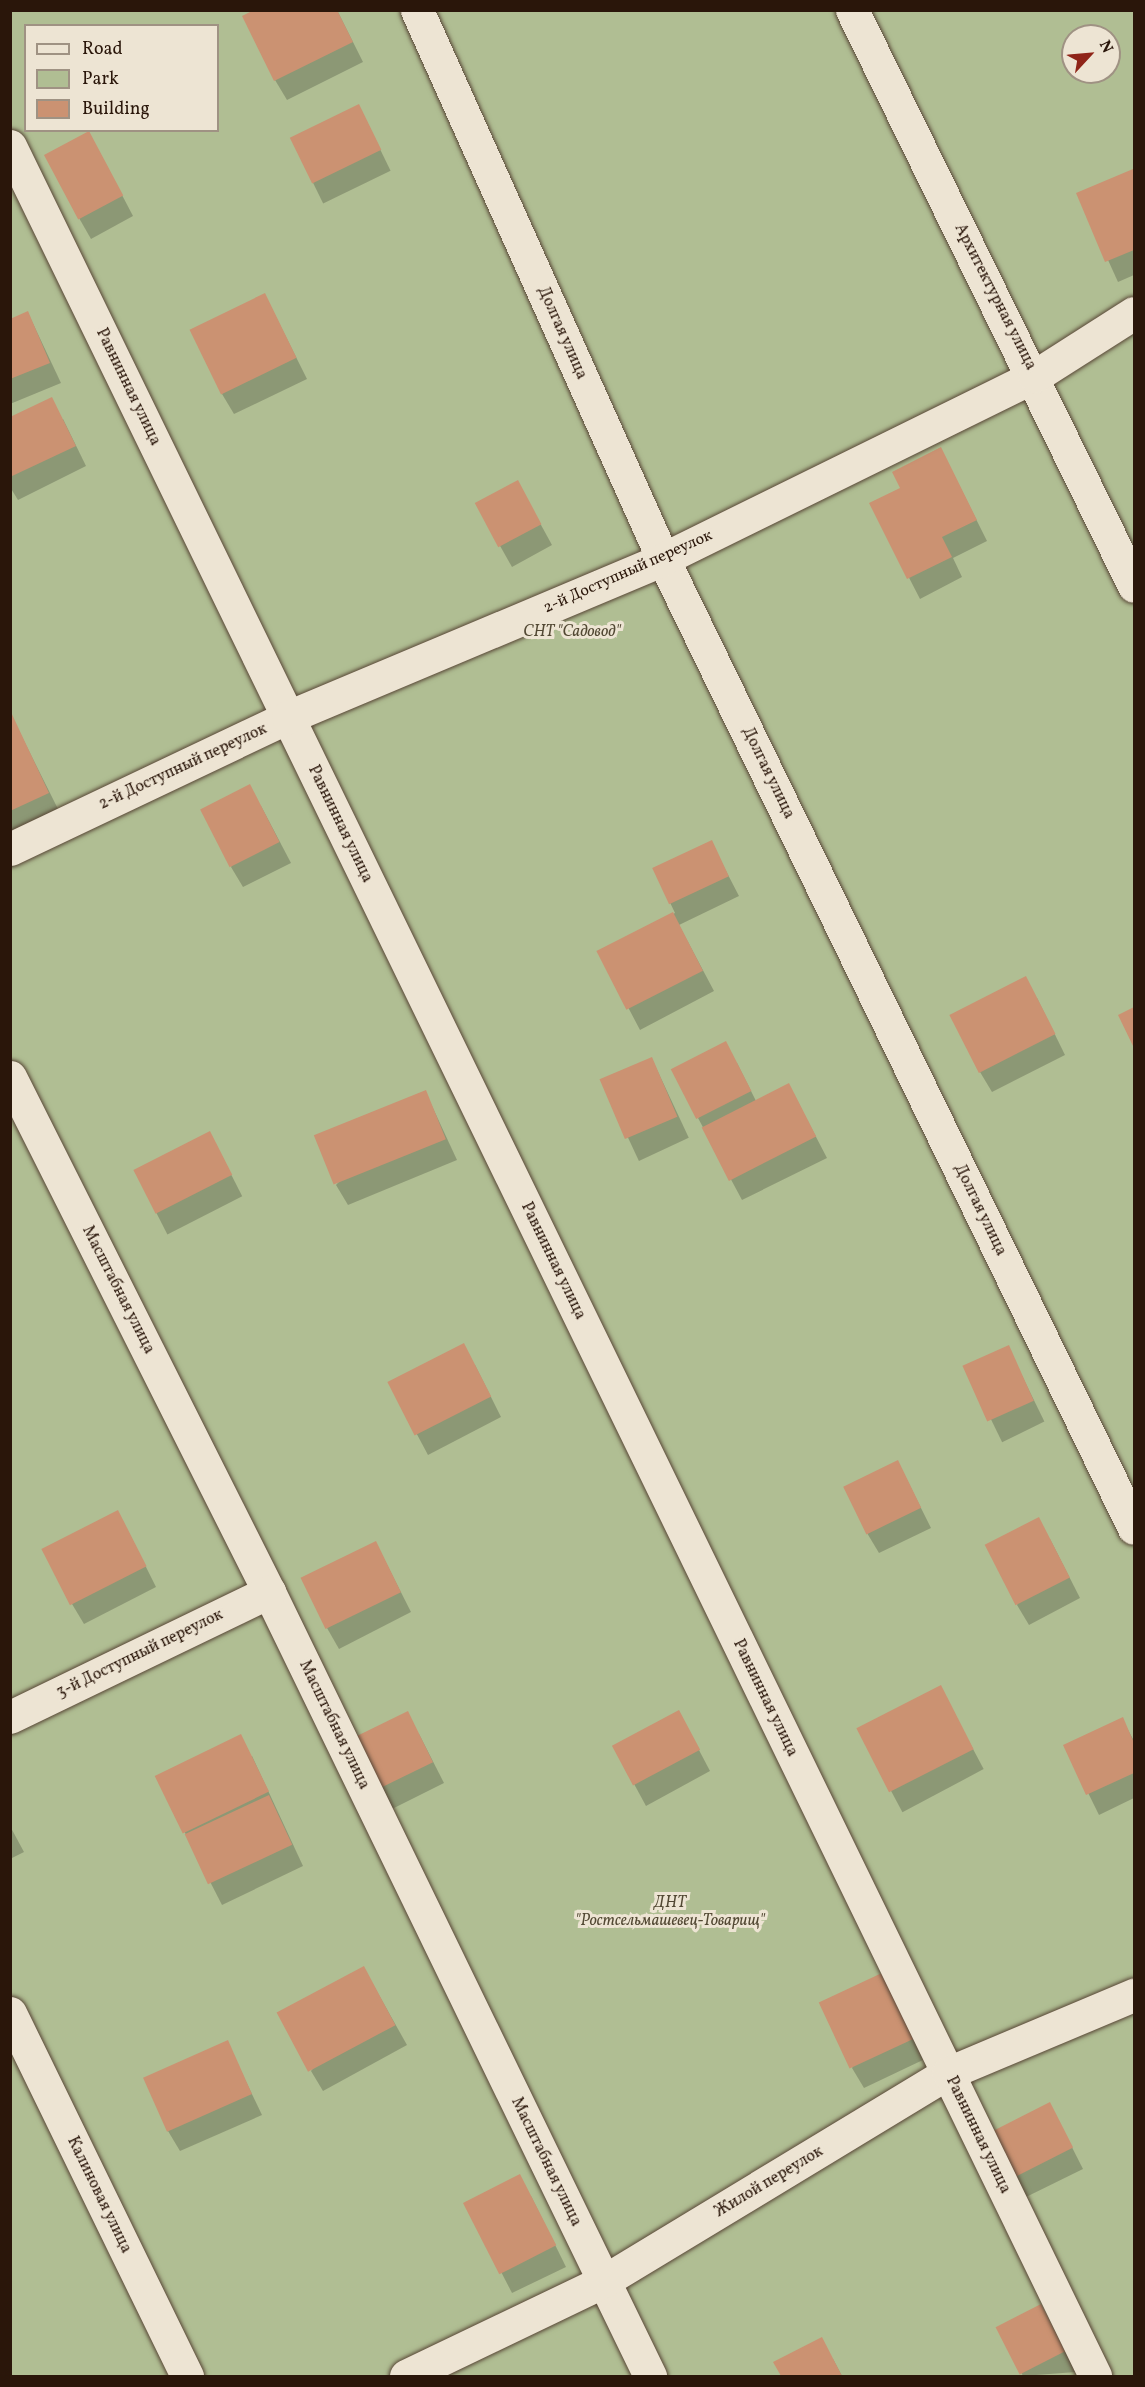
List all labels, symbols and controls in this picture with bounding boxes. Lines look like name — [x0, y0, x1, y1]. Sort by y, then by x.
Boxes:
legend — [24, 24, 219, 132]
north arrow — [1061, 24, 1121, 84]
text: Road — [82, 37, 123, 62]
text: N — [1093, 37, 1118, 57]
text: Park — [82, 67, 119, 92]
text: Building — [82, 97, 150, 122]
street label: Архитектурная улица — [950, 221, 1040, 373]
street label: Долгая улица — [533, 283, 591, 383]
street label: Равнинная улица — [91, 325, 165, 449]
street label: 2-й Доступный переулок — [541, 526, 715, 618]
park label: СНТ "Садовод" — [523, 622, 621, 642]
street label: 2-й Доступный переулок — [96, 720, 270, 814]
street label: Долгая улица — [737, 724, 799, 822]
street label: Равнинная улица — [303, 762, 377, 886]
street label: Долгая улица — [949, 1161, 1011, 1259]
street label: Равнинная улица — [516, 1199, 590, 1323]
street label: Масштабная улица — [77, 1223, 159, 1357]
street label: 3-й Доступный переулок — [54, 1605, 226, 1703]
street label: Равнинная улица — [728, 1636, 802, 1760]
street label: Масштабная улица — [294, 1657, 374, 1793]
park label: ДНТ "Ростсельмашевец-Товарищ" — [575, 1893, 765, 1931]
street label: Равнинная улица — [941, 2073, 1015, 2197]
street label: Масштабная улица — [506, 2094, 586, 2230]
street label: Калиновая улица — [62, 2133, 136, 2257]
street label: Жилой переулок — [711, 2142, 827, 2222]

